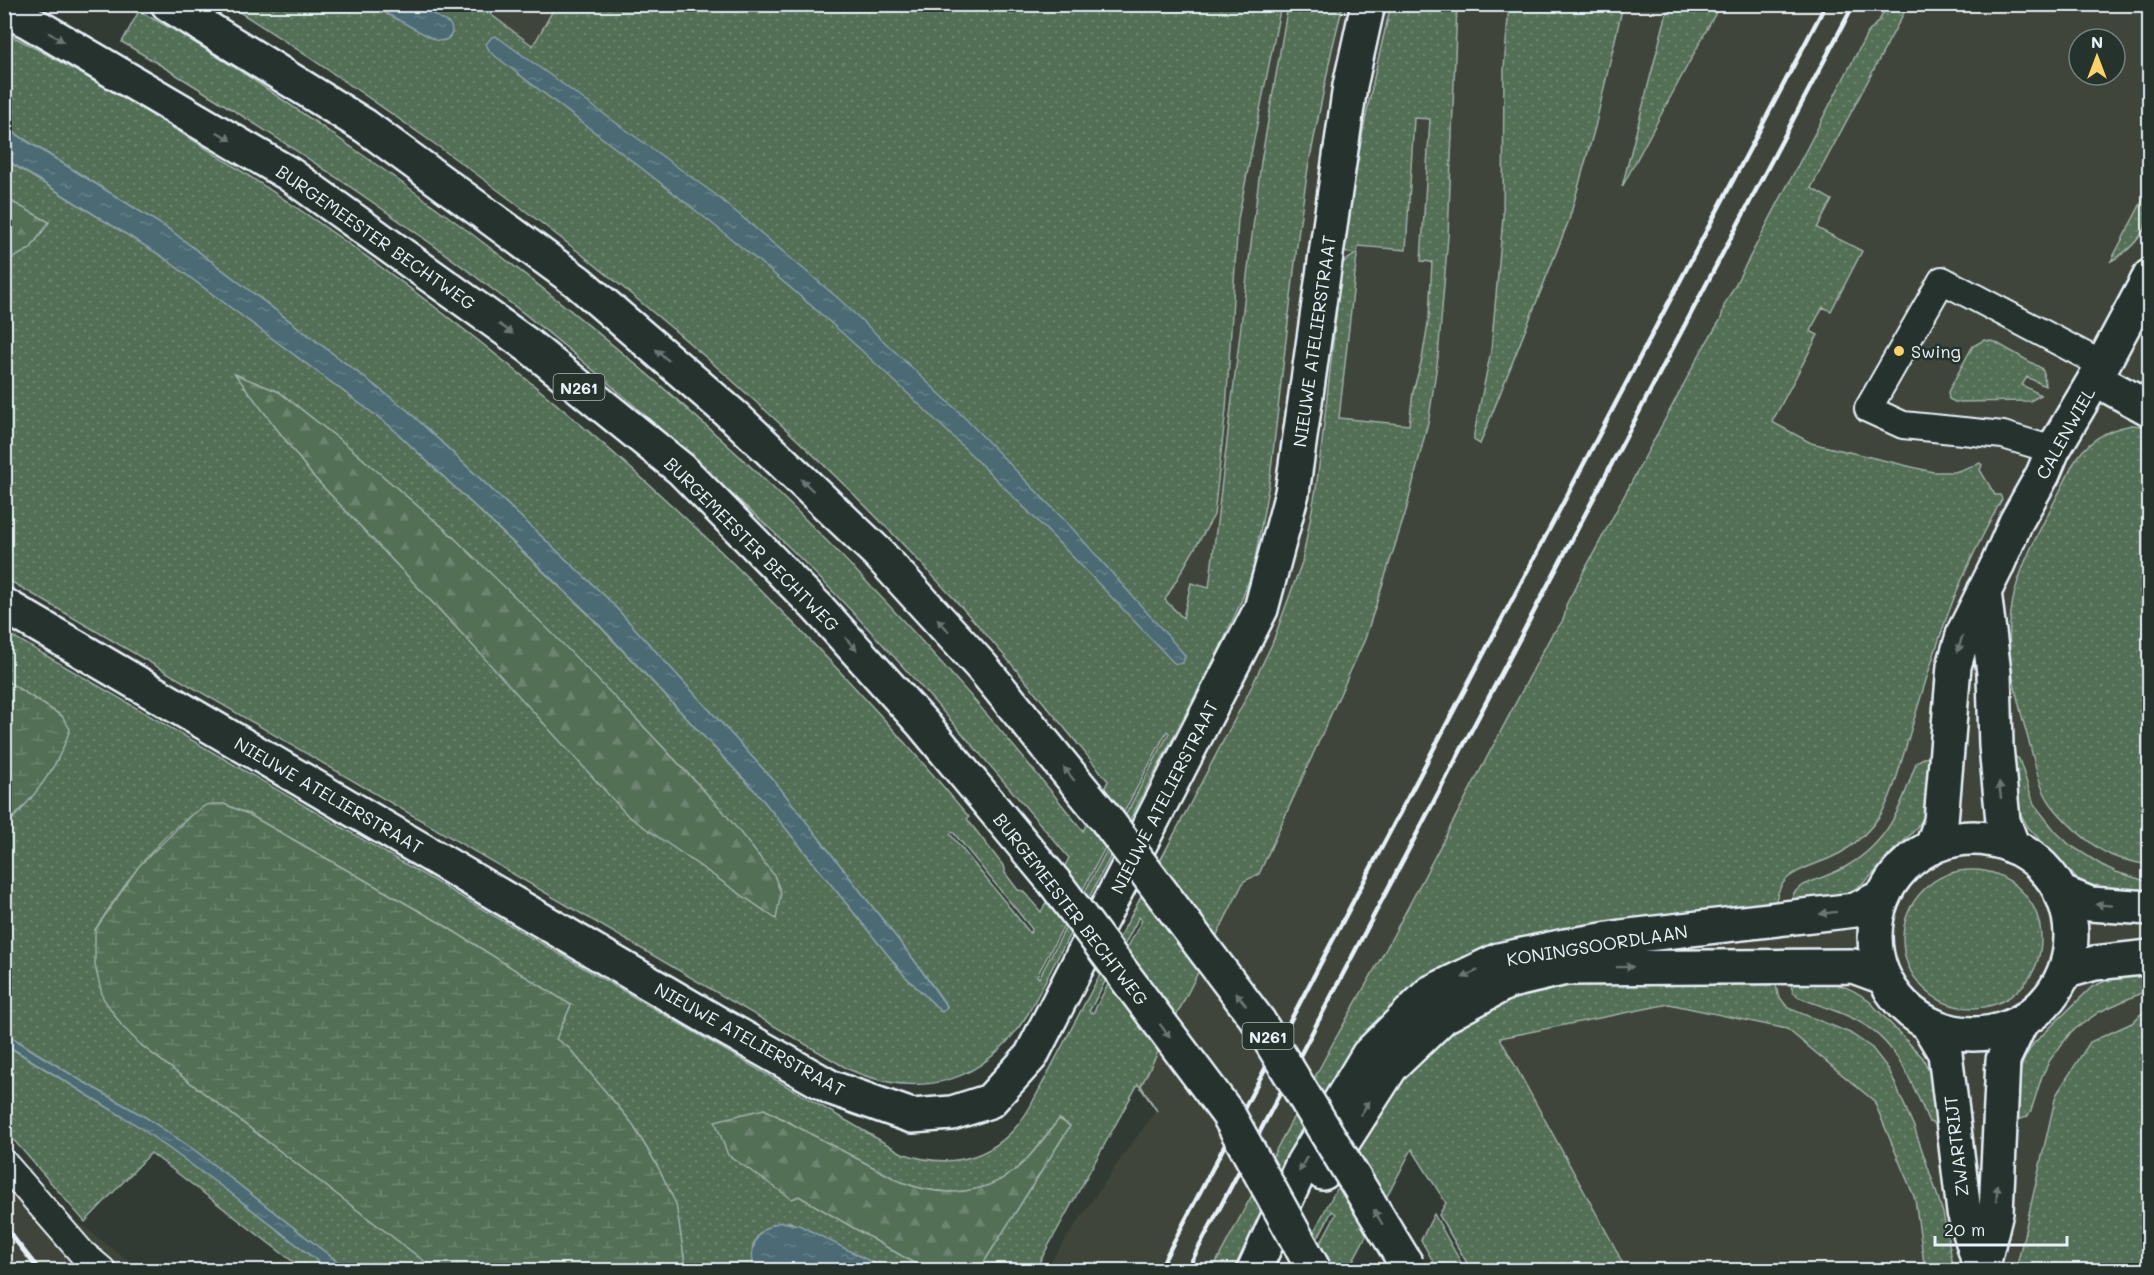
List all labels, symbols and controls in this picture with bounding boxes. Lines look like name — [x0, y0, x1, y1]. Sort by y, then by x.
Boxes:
north arrow — [2067, 27, 2127, 87]
text: N — [2091, 31, 2103, 52]
one-way arrow — [48, 32, 64, 43]
one-way arrow — [216, 131, 233, 141]
street label: BURGEMEESTER BECHTWEG — [272, 159, 480, 315]
street label: NIEUWE ATELIERSTRAAT — [1287, 233, 1341, 449]
one-way arrow — [498, 323, 514, 334]
place label: Swing — [1911, 339, 1961, 363]
marker: Swing — [1892, 344, 1906, 358]
one-way arrow — [654, 348, 670, 361]
road number: N261 — [554, 374, 604, 400]
street label: CALENWIEL — [2030, 382, 2100, 483]
street label: BURGEMEESTER BECHTWEG — [659, 451, 845, 637]
one-way arrow — [800, 479, 814, 493]
one-way arrow — [937, 618, 950, 633]
one-way arrow — [1955, 635, 1965, 654]
one-way arrow — [844, 636, 857, 651]
street label: NIEUWE ATELIERSTRAAT — [1105, 696, 1223, 898]
street label: NIEUWE ATELIERSTRAAT — [230, 731, 428, 859]
one-way arrow — [1063, 767, 1076, 782]
one-way arrow — [1995, 781, 2005, 800]
street label: BURGEMEESTER BECHTWEG — [988, 808, 1154, 1010]
one-way arrow — [2094, 900, 2113, 910]
one-way arrow — [1819, 908, 1838, 918]
street label: KONINGSOORDLAAN — [1505, 919, 1689, 971]
one-way arrow — [1615, 962, 1634, 972]
one-way arrow — [1461, 970, 1478, 979]
street label: NIEUWE ATELIERSTRAAT — [651, 977, 849, 1101]
one-way arrow — [1236, 991, 1248, 1006]
one-way arrow — [1159, 1022, 1171, 1038]
road number: N261 — [1242, 1023, 1294, 1049]
street label: ZWARTRIJT — [1938, 1094, 1974, 1198]
one-way arrow — [1359, 1100, 1370, 1116]
one-way arrow — [1299, 1155, 1308, 1172]
one-way arrow — [1993, 1183, 2002, 1202]
one-way arrow — [1372, 1209, 1383, 1225]
scale bar — [1935, 1209, 2067, 1247]
text: 20 m — [1944, 1217, 1985, 1241]

